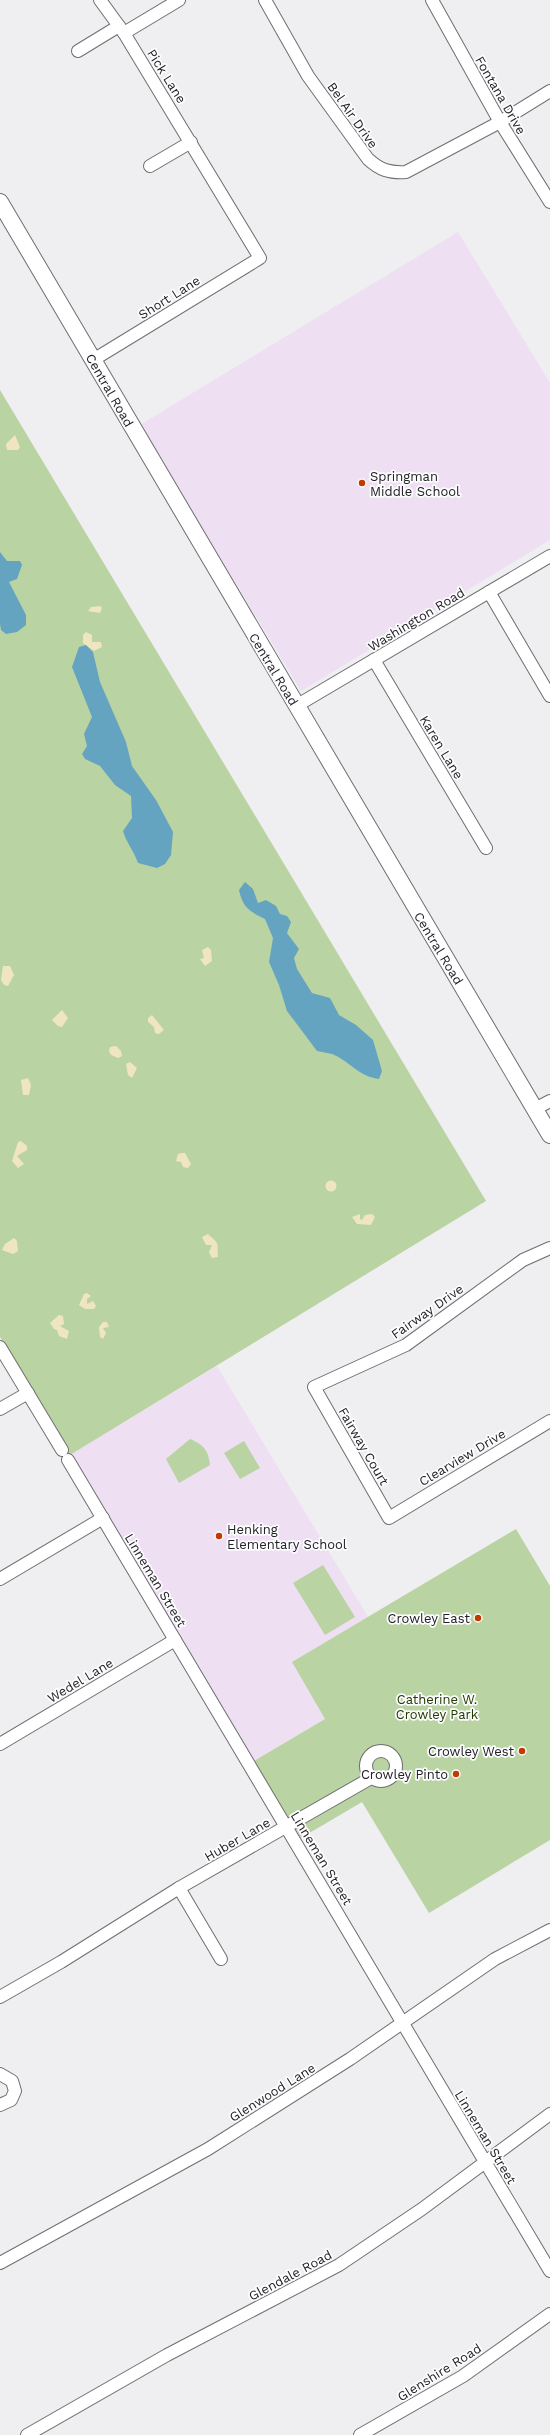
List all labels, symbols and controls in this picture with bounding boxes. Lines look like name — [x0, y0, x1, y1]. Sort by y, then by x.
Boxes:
street label: Pick Lane — [144, 46, 189, 106]
street label: Fontana Drive — [472, 54, 529, 137]
street label: Bel Air Drive — [324, 79, 381, 151]
street label: Short Lane — [136, 273, 203, 322]
street label: Central Road — [83, 351, 137, 430]
place label: Springman Middle School — [370, 469, 460, 499]
marker: Springman Middle School — [357, 478, 367, 488]
street label: Washington Road — [365, 585, 467, 654]
street label: Central Road — [246, 630, 301, 708]
street label: Karen Lane — [417, 713, 466, 782]
street label: Central Road — [411, 909, 466, 987]
street label: Fairway Drive — [388, 1281, 466, 1342]
street label: Fairway Court — [335, 1405, 392, 1488]
street label: Clearview Drive — [416, 1426, 508, 1489]
place label: Henking Elementary School — [227, 1522, 347, 1552]
street label: Linneman Street — [122, 1531, 190, 1630]
marker: Henking Elementary School — [214, 1531, 224, 1541]
place label: Crowley East — [388, 1611, 471, 1626]
marker: Crowley East — [473, 1613, 483, 1623]
street label: Wedel Lane — [45, 1655, 116, 1706]
park label: Catherine W. Crowley Park — [396, 1692, 479, 1722]
place label: Crowley West — [428, 1744, 515, 1759]
marker: Crowley West — [517, 1746, 527, 1756]
place label: Crowley Pinto — [361, 1767, 448, 1782]
marker: Crowley Pinto — [451, 1769, 461, 1779]
street label: Linneman Street — [288, 1809, 356, 1908]
street label: Huber Lane — [202, 1815, 273, 1864]
street label: Glenwood Lane — [227, 2060, 318, 2125]
street label: Linneman Street — [452, 2088, 520, 2187]
street label: Glendale Road — [246, 2247, 334, 2304]
street label: Glenshire Road — [395, 2341, 484, 2404]

